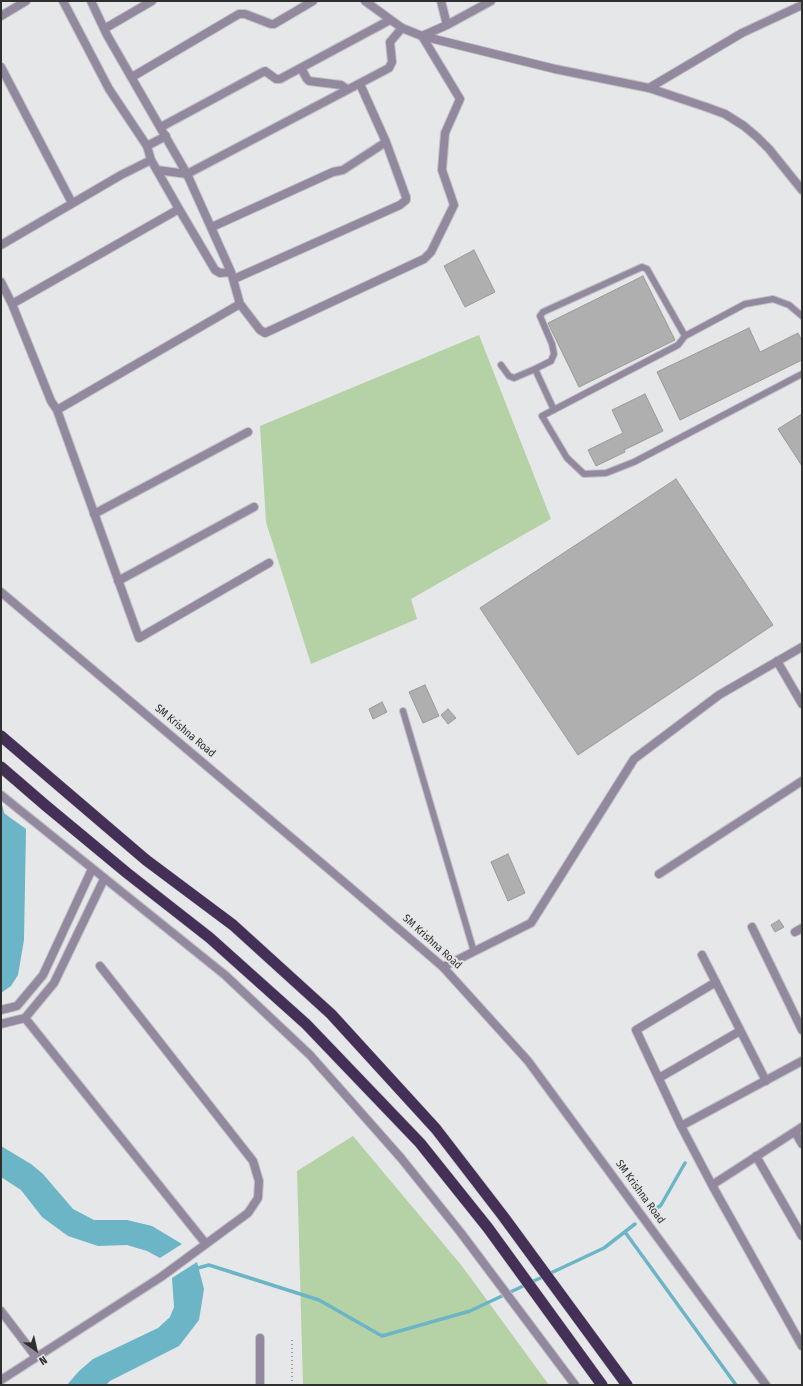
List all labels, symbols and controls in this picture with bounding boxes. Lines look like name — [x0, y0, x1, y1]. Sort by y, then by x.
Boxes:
street label: SM Krishna Road — [152, 702, 218, 760]
street label: SM Krishna Road — [400, 912, 464, 972]
street label: SM Krishna Road — [613, 1158, 667, 1226]
north arrow — [16, 1330, 56, 1370]
text: N — [37, 1353, 49, 1368]

